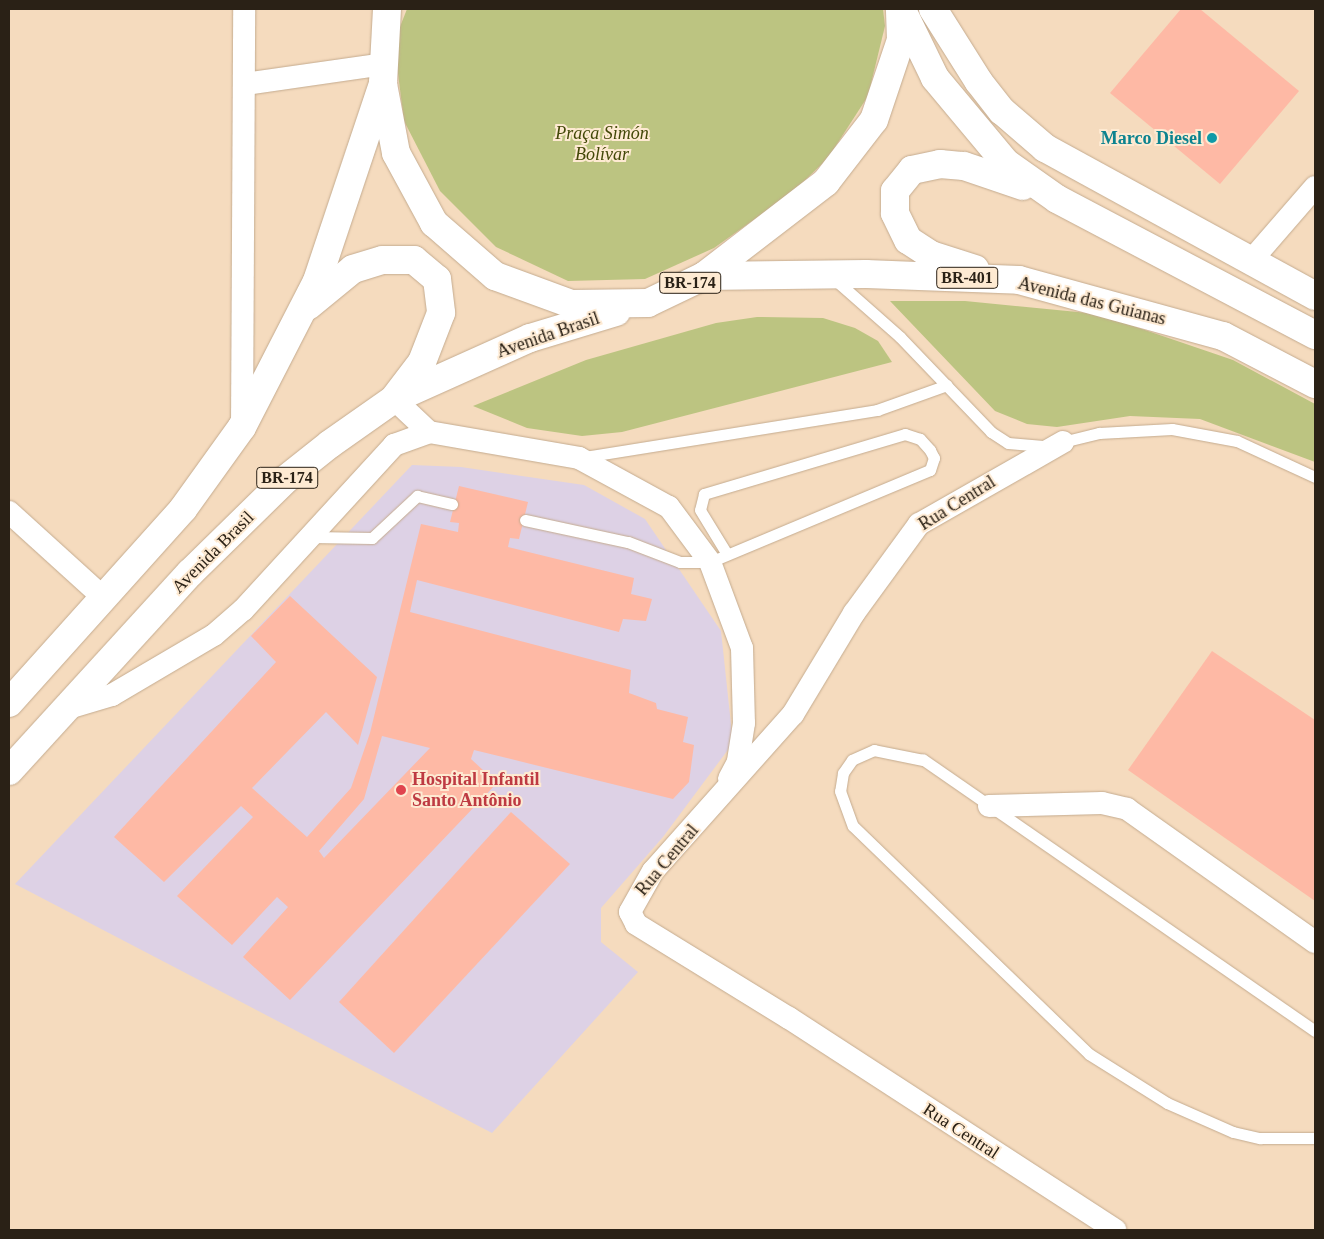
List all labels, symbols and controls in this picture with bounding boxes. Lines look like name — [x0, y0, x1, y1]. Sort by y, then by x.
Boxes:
park label: Praça Simón Bolívar — [555, 123, 649, 166]
place label: Marco Diesel — [1101, 127, 1202, 149]
marker: Marco Diesel — [1206, 132, 1218, 144]
road number: BR-401 — [936, 264, 998, 292]
road number: BR-174 — [659, 270, 721, 296]
street label: Avenida das Guianas — [1016, 272, 1168, 330]
street label: Avenida Brasil — [494, 307, 602, 363]
road number: BR-174 — [256, 464, 318, 492]
street label: Rua Central — [915, 471, 999, 535]
street label: Avenida Brasil — [167, 506, 259, 598]
place label: Hospital Infantil Santo Antônio — [412, 769, 540, 812]
marker: Hospital Infantil Santo Antônio — [394, 783, 408, 797]
street label: Rua Central — [631, 820, 703, 900]
street label: Rua Central — [919, 1098, 1003, 1164]

